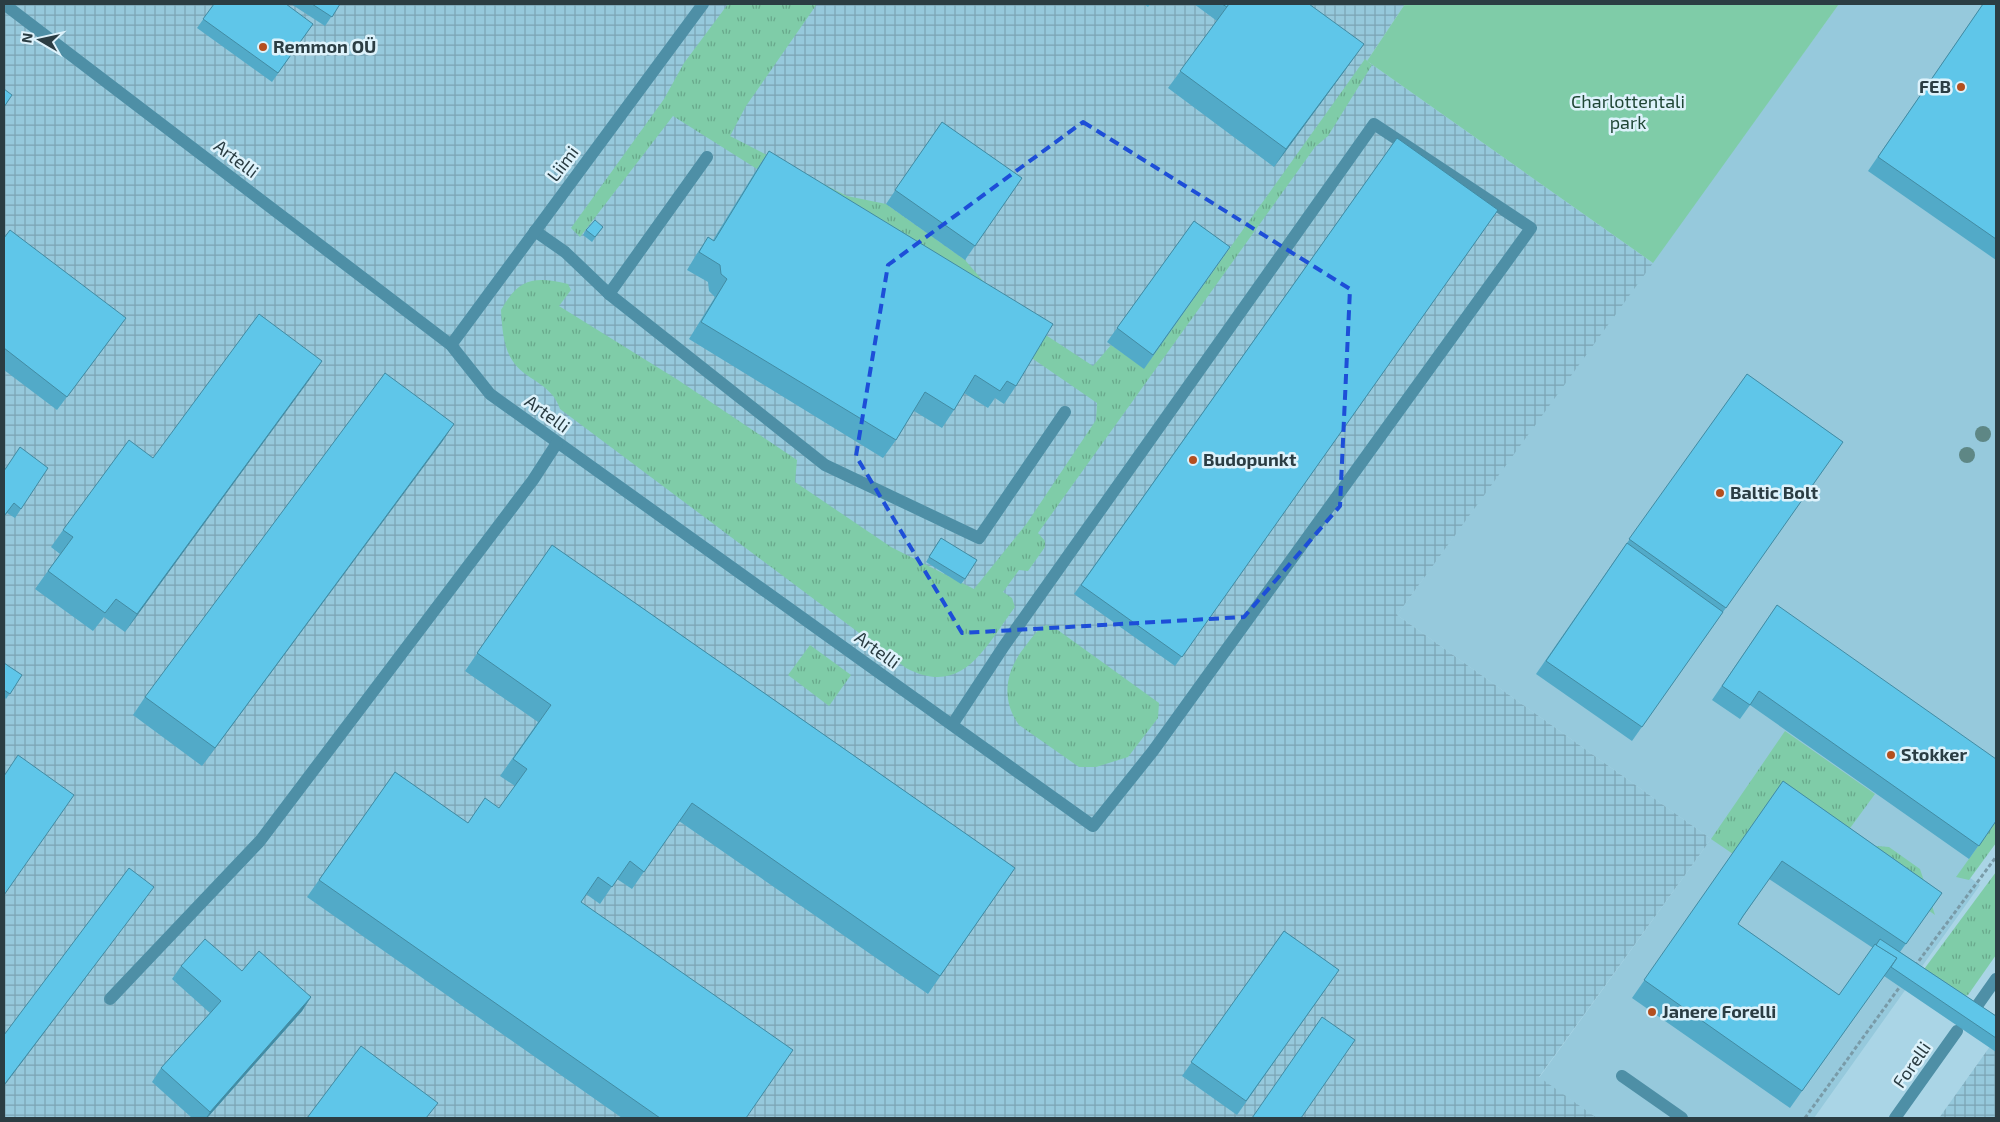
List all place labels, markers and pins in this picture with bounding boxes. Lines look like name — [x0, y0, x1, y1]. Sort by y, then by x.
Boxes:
place label: Remmon OÜ — [273, 35, 376, 57]
marker: Remmon OÜ — [257, 41, 269, 53]
place label: FEB — [1919, 75, 1951, 97]
marker: FEB — [1955, 81, 1967, 93]
place label: Budopunkt — [1203, 448, 1297, 470]
marker: Budopunkt — [1187, 454, 1199, 466]
place label: Baltic Bolt — [1730, 481, 1819, 503]
marker: Baltic Bolt — [1714, 487, 1726, 499]
place label: Stokker — [1901, 743, 1967, 765]
marker: Stokker — [1885, 749, 1897, 761]
place label: Janere Forelli — [1662, 1000, 1776, 1022]
marker: Janere Forelli — [1646, 1006, 1658, 1018]

